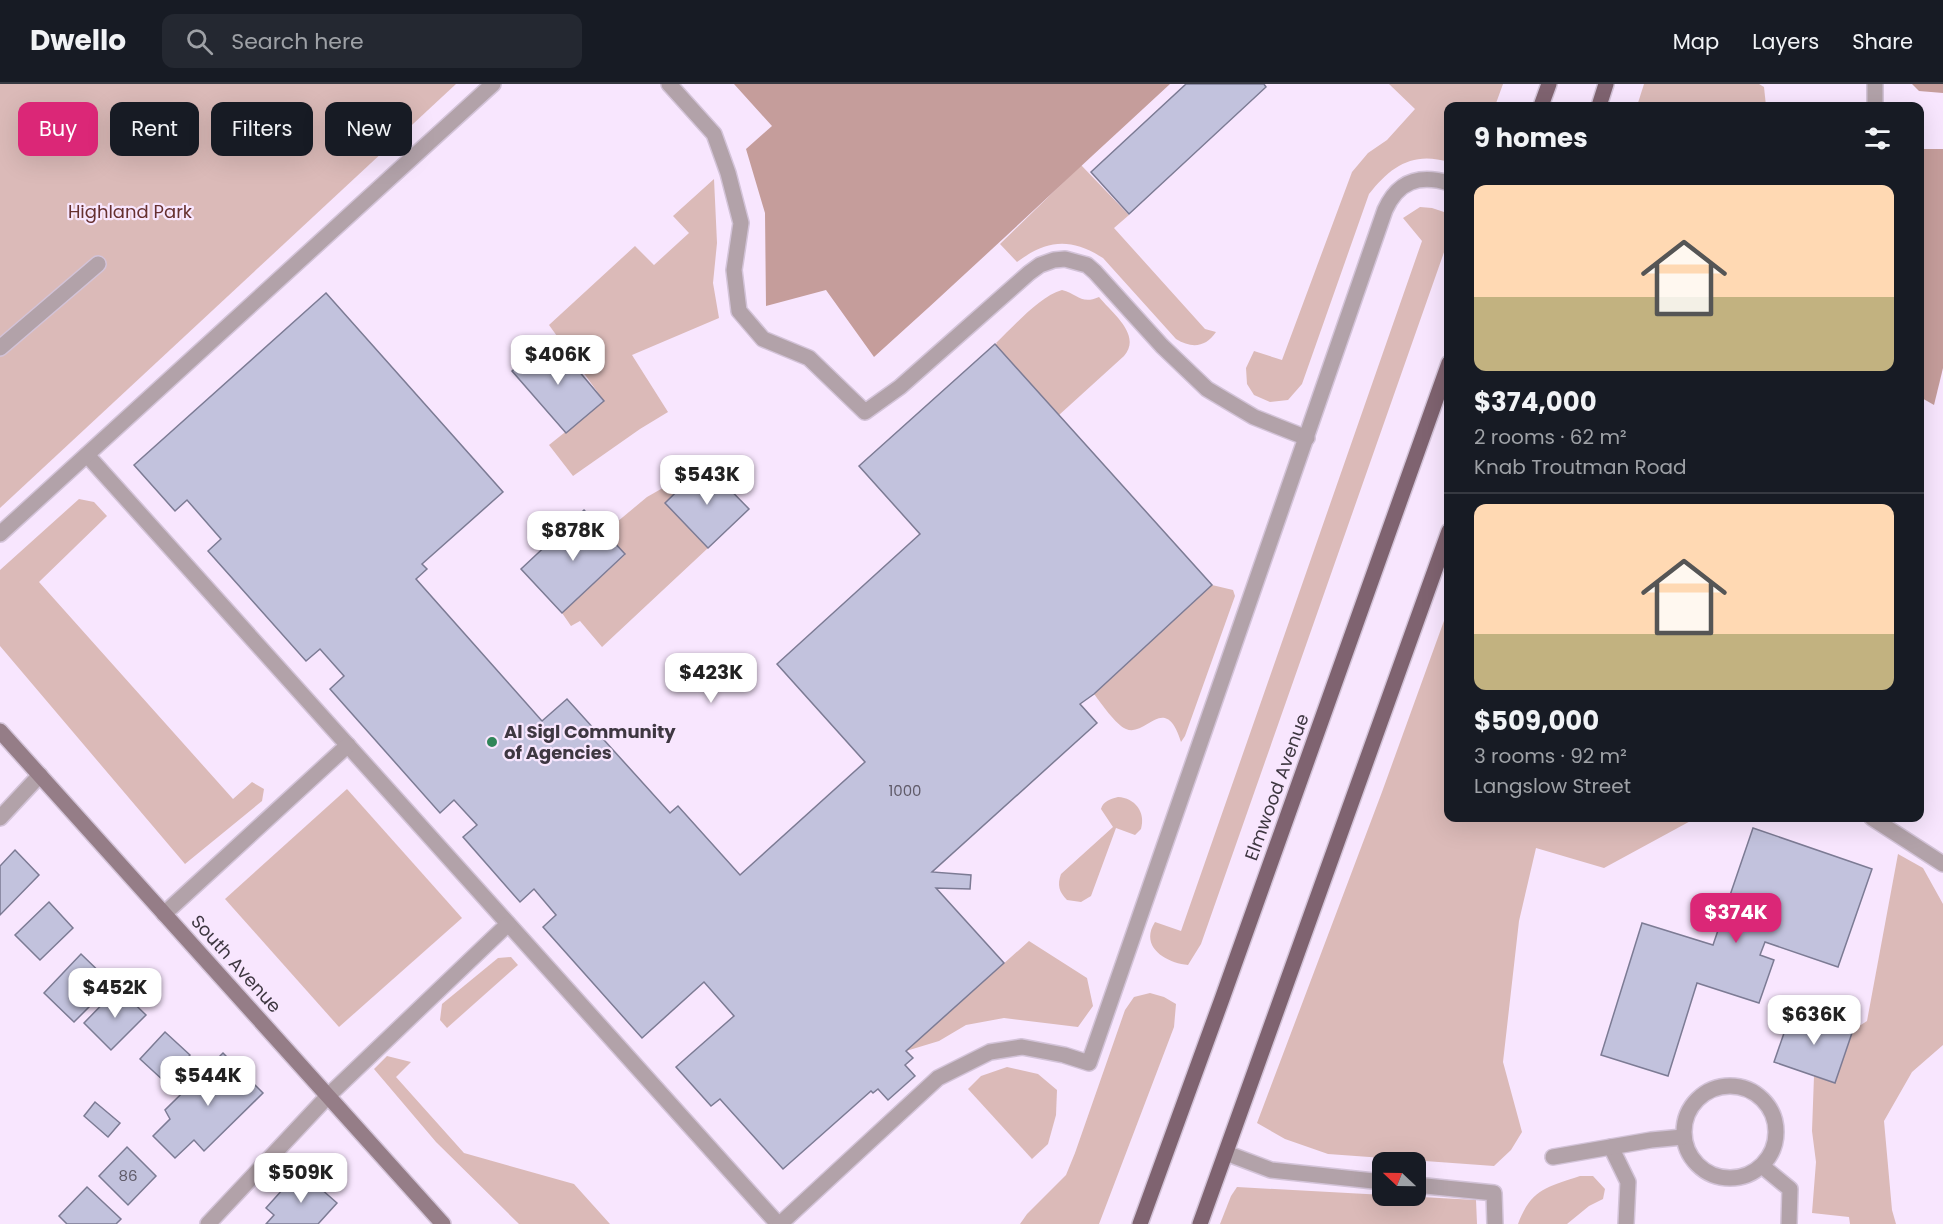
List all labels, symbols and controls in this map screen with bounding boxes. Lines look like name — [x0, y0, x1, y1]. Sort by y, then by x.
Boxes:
search box — [162, 14, 582, 68]
text: Dwello — [30, 21, 126, 60]
icon: search — [183, 25, 216, 58]
text: Search here — [231, 26, 364, 57]
text: Map — [1673, 27, 1719, 56]
text: Layers — [1752, 27, 1819, 56]
text: Share — [1852, 27, 1913, 56]
chip: Buy — [18, 102, 98, 156]
chip: Rent — [110, 102, 199, 156]
chip: Filters — [211, 102, 313, 156]
chip: New — [325, 102, 412, 156]
text: 9 homes — [1474, 120, 1588, 156]
icon: filters — [1861, 122, 1894, 155]
park label: Highland Park — [68, 199, 193, 224]
icon: home — [1630, 224, 1738, 332]
pin: $406K — [516, 335, 600, 386]
text: $406K — [525, 340, 591, 368]
text: $374,000 — [1474, 384, 1597, 420]
text: 2 rooms · 62 m² — [1474, 423, 1627, 451]
text: Knab Troutman Road — [1474, 453, 1687, 481]
pin: $543K — [665, 455, 749, 506]
text: $543K — [674, 460, 740, 488]
pin: $878K — [531, 511, 615, 562]
text: $878K — [541, 516, 605, 544]
icon: home — [1630, 543, 1738, 651]
pin: $423K — [669, 653, 753, 704]
text: $423K — [679, 658, 743, 686]
text: $509,000 — [1474, 703, 1599, 739]
street label: Elmwood Avenue — [1238, 710, 1315, 864]
place label: Al Sigl Community of Agencies — [504, 719, 676, 765]
marker: Al Sigl Community of Agencies — [485, 735, 499, 749]
text: 3 rooms · 92 m² — [1474, 742, 1627, 770]
text: Langslow Street — [1474, 772, 1631, 800]
house number: 1000 — [888, 780, 922, 801]
pin: $374K — [1694, 893, 1778, 944]
text: $374K — [1704, 898, 1768, 926]
street label: South Avenue — [186, 909, 287, 1018]
pin: $452K — [73, 968, 157, 1019]
text: $452K — [82, 973, 148, 1001]
pin: $636K — [1772, 995, 1856, 1046]
text: $636K — [1782, 1000, 1846, 1028]
pin: $544K — [166, 1056, 250, 1107]
text: $544K — [174, 1061, 242, 1089]
north arrow — [1372, 1152, 1426, 1206]
map controls — [1372, 1152, 1426, 1206]
pin: $509K — [259, 1153, 343, 1204]
text: $509K — [268, 1158, 334, 1186]
house number: 86 — [119, 1165, 138, 1186]

